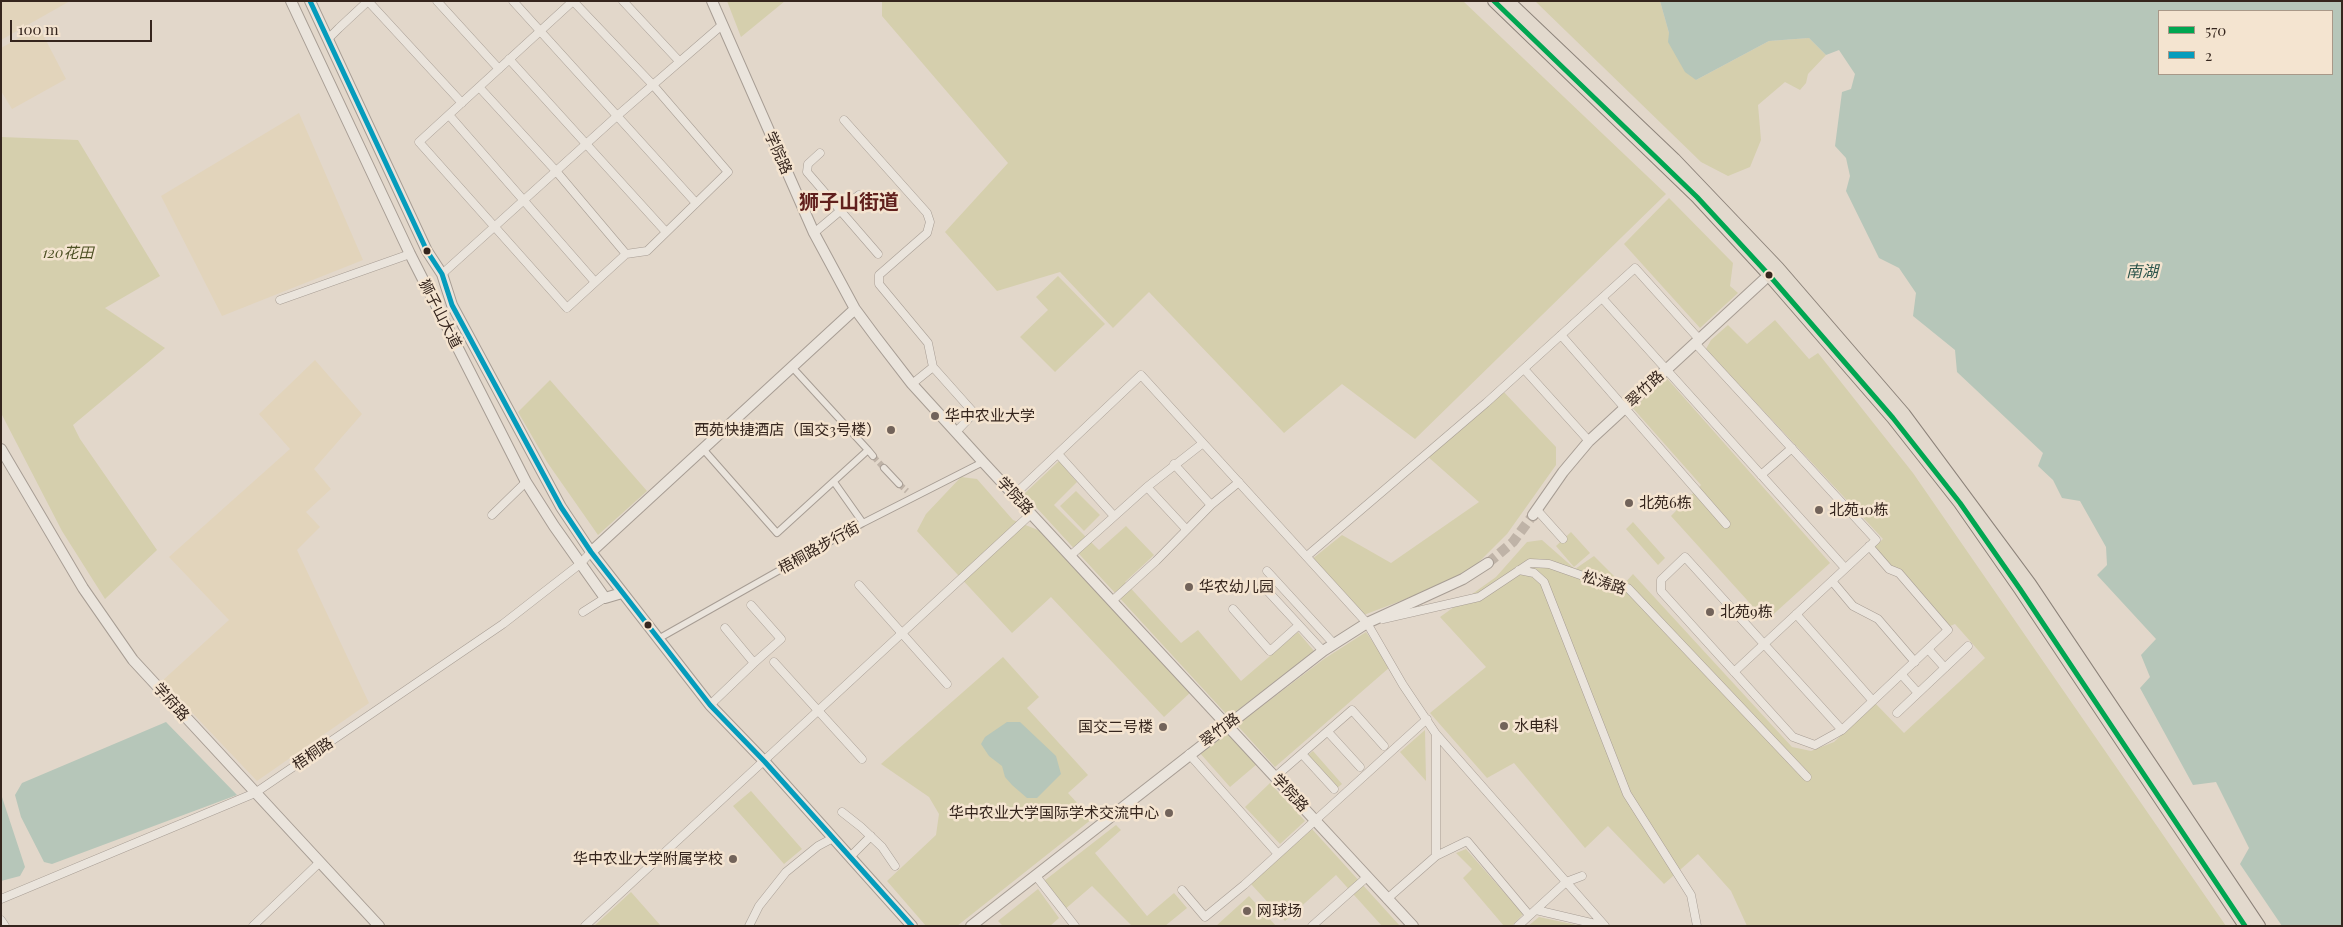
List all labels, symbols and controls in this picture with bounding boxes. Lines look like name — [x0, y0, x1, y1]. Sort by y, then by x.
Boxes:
scale bar — [12, 10, 155, 42]
legend — [2158, 10, 2333, 75]
text: 100 m — [18, 19, 59, 39]
text: 570 — [2205, 20, 2226, 40]
text: 2 — [2205, 45, 2212, 65]
street label: 学院路 — [761, 129, 795, 177]
district label: 狮子山街道 — [799, 191, 899, 215]
park label: 120花田 — [42, 244, 94, 262]
unlabelled marker — [422, 246, 432, 256]
water label: 南湖 — [2126, 262, 2158, 282]
unlabelled marker — [1764, 270, 1774, 280]
street label: 狮子山大道 — [415, 277, 465, 351]
street label: 翠竹路 — [1622, 367, 1668, 411]
place label: 华中农业大学 — [945, 407, 1035, 425]
marker: 华中农业大学 — [929, 410, 941, 422]
place label: 西苑快捷酒店（国交3号楼） — [694, 421, 881, 439]
marker: 西苑快捷酒店（国交3号楼） — [885, 424, 897, 436]
street label: 学院路 — [993, 473, 1037, 519]
place label: 北苑6栋 — [1639, 494, 1692, 512]
marker: 北苑6栋 — [1623, 497, 1635, 509]
place label: 北苑10栋 — [1829, 501, 1889, 519]
marker: 北苑10栋 — [1813, 504, 1825, 516]
street label: 梧桐路步行街 — [775, 518, 863, 578]
street label: 松涛路 — [1580, 567, 1628, 599]
place label: 华农幼儿园 — [1199, 578, 1274, 596]
marker: 华农幼儿园 — [1183, 581, 1195, 593]
place label: 北苑9栋 — [1720, 603, 1773, 621]
marker: 北苑9栋 — [1704, 606, 1716, 618]
unlabelled marker — [643, 620, 653, 630]
street label: 学府路 — [149, 679, 193, 725]
street label: 翠竹路 — [1197, 709, 1243, 751]
place label: 水电科 — [1514, 717, 1559, 735]
place label: 国交二号楼 — [1078, 718, 1153, 736]
marker: 水电科 — [1498, 720, 1510, 732]
marker: 国交二号楼 — [1157, 721, 1169, 733]
street label: 梧桐路 — [289, 734, 337, 774]
street label: 学院路 — [1268, 770, 1312, 816]
place label: 华中农业大学国际学术交流中心 — [949, 804, 1159, 822]
marker: 华中农业大学国际学术交流中心 — [1163, 807, 1175, 819]
place label: 华中农业大学附属学校 — [573, 850, 723, 868]
marker: 华中农业大学附属学校 — [727, 853, 739, 865]
place label: 网球场 — [1257, 902, 1302, 920]
marker: 网球场 — [1241, 905, 1253, 917]

